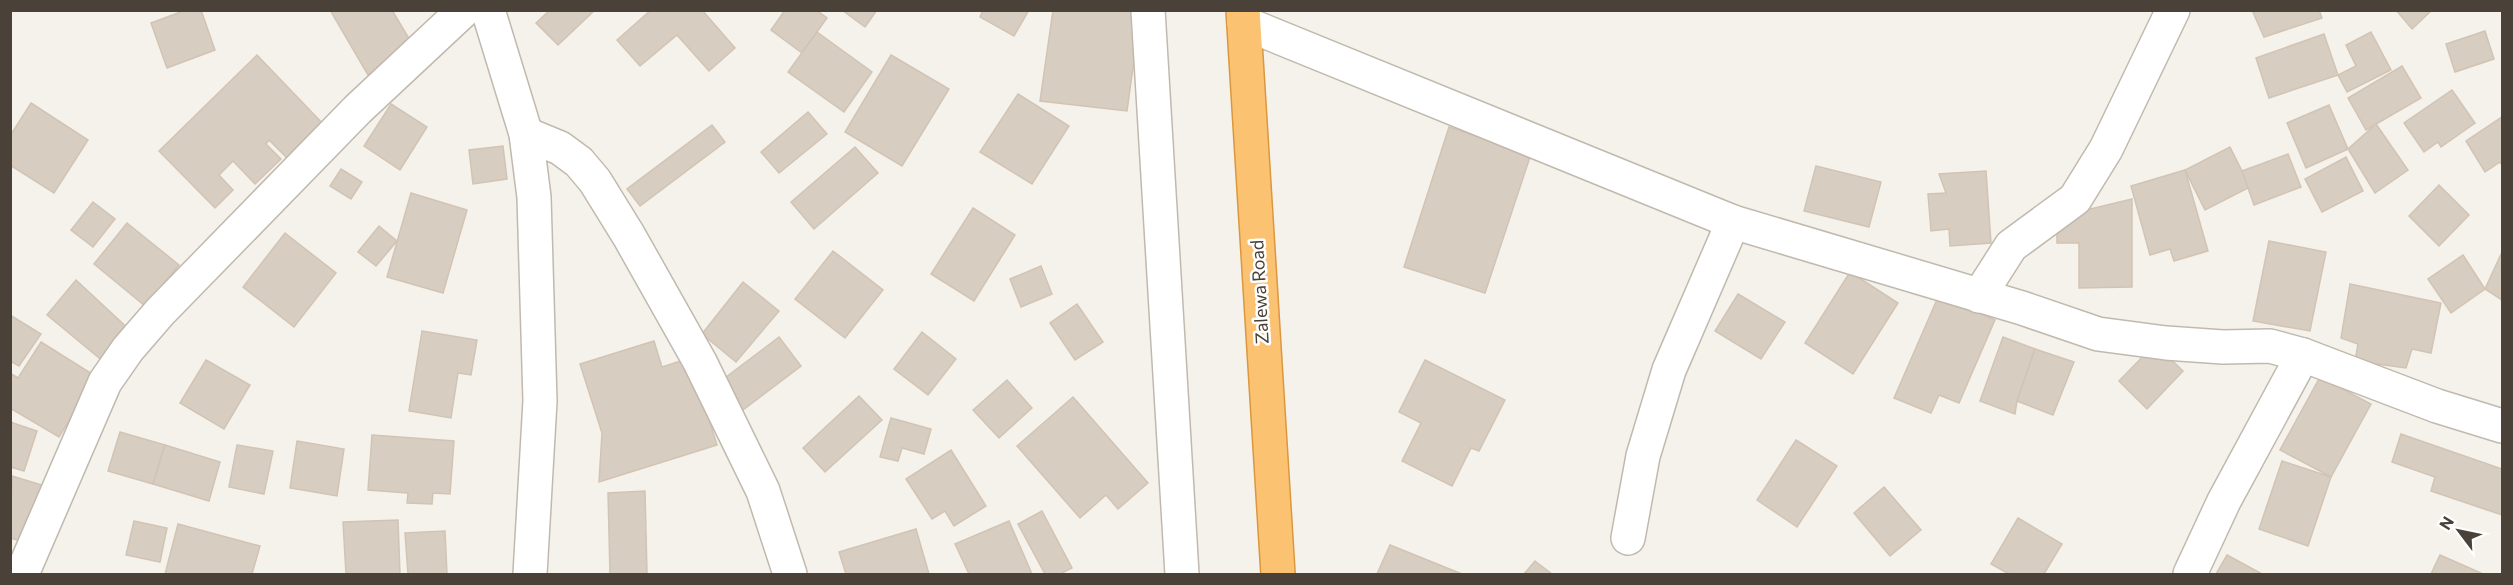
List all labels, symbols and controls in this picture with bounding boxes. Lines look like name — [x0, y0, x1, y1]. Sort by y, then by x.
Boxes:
street label: Zalewa Road — [1245, 239, 1273, 345]
north arrow — [2429, 501, 2489, 561]
text: N — [2435, 513, 2457, 533]

